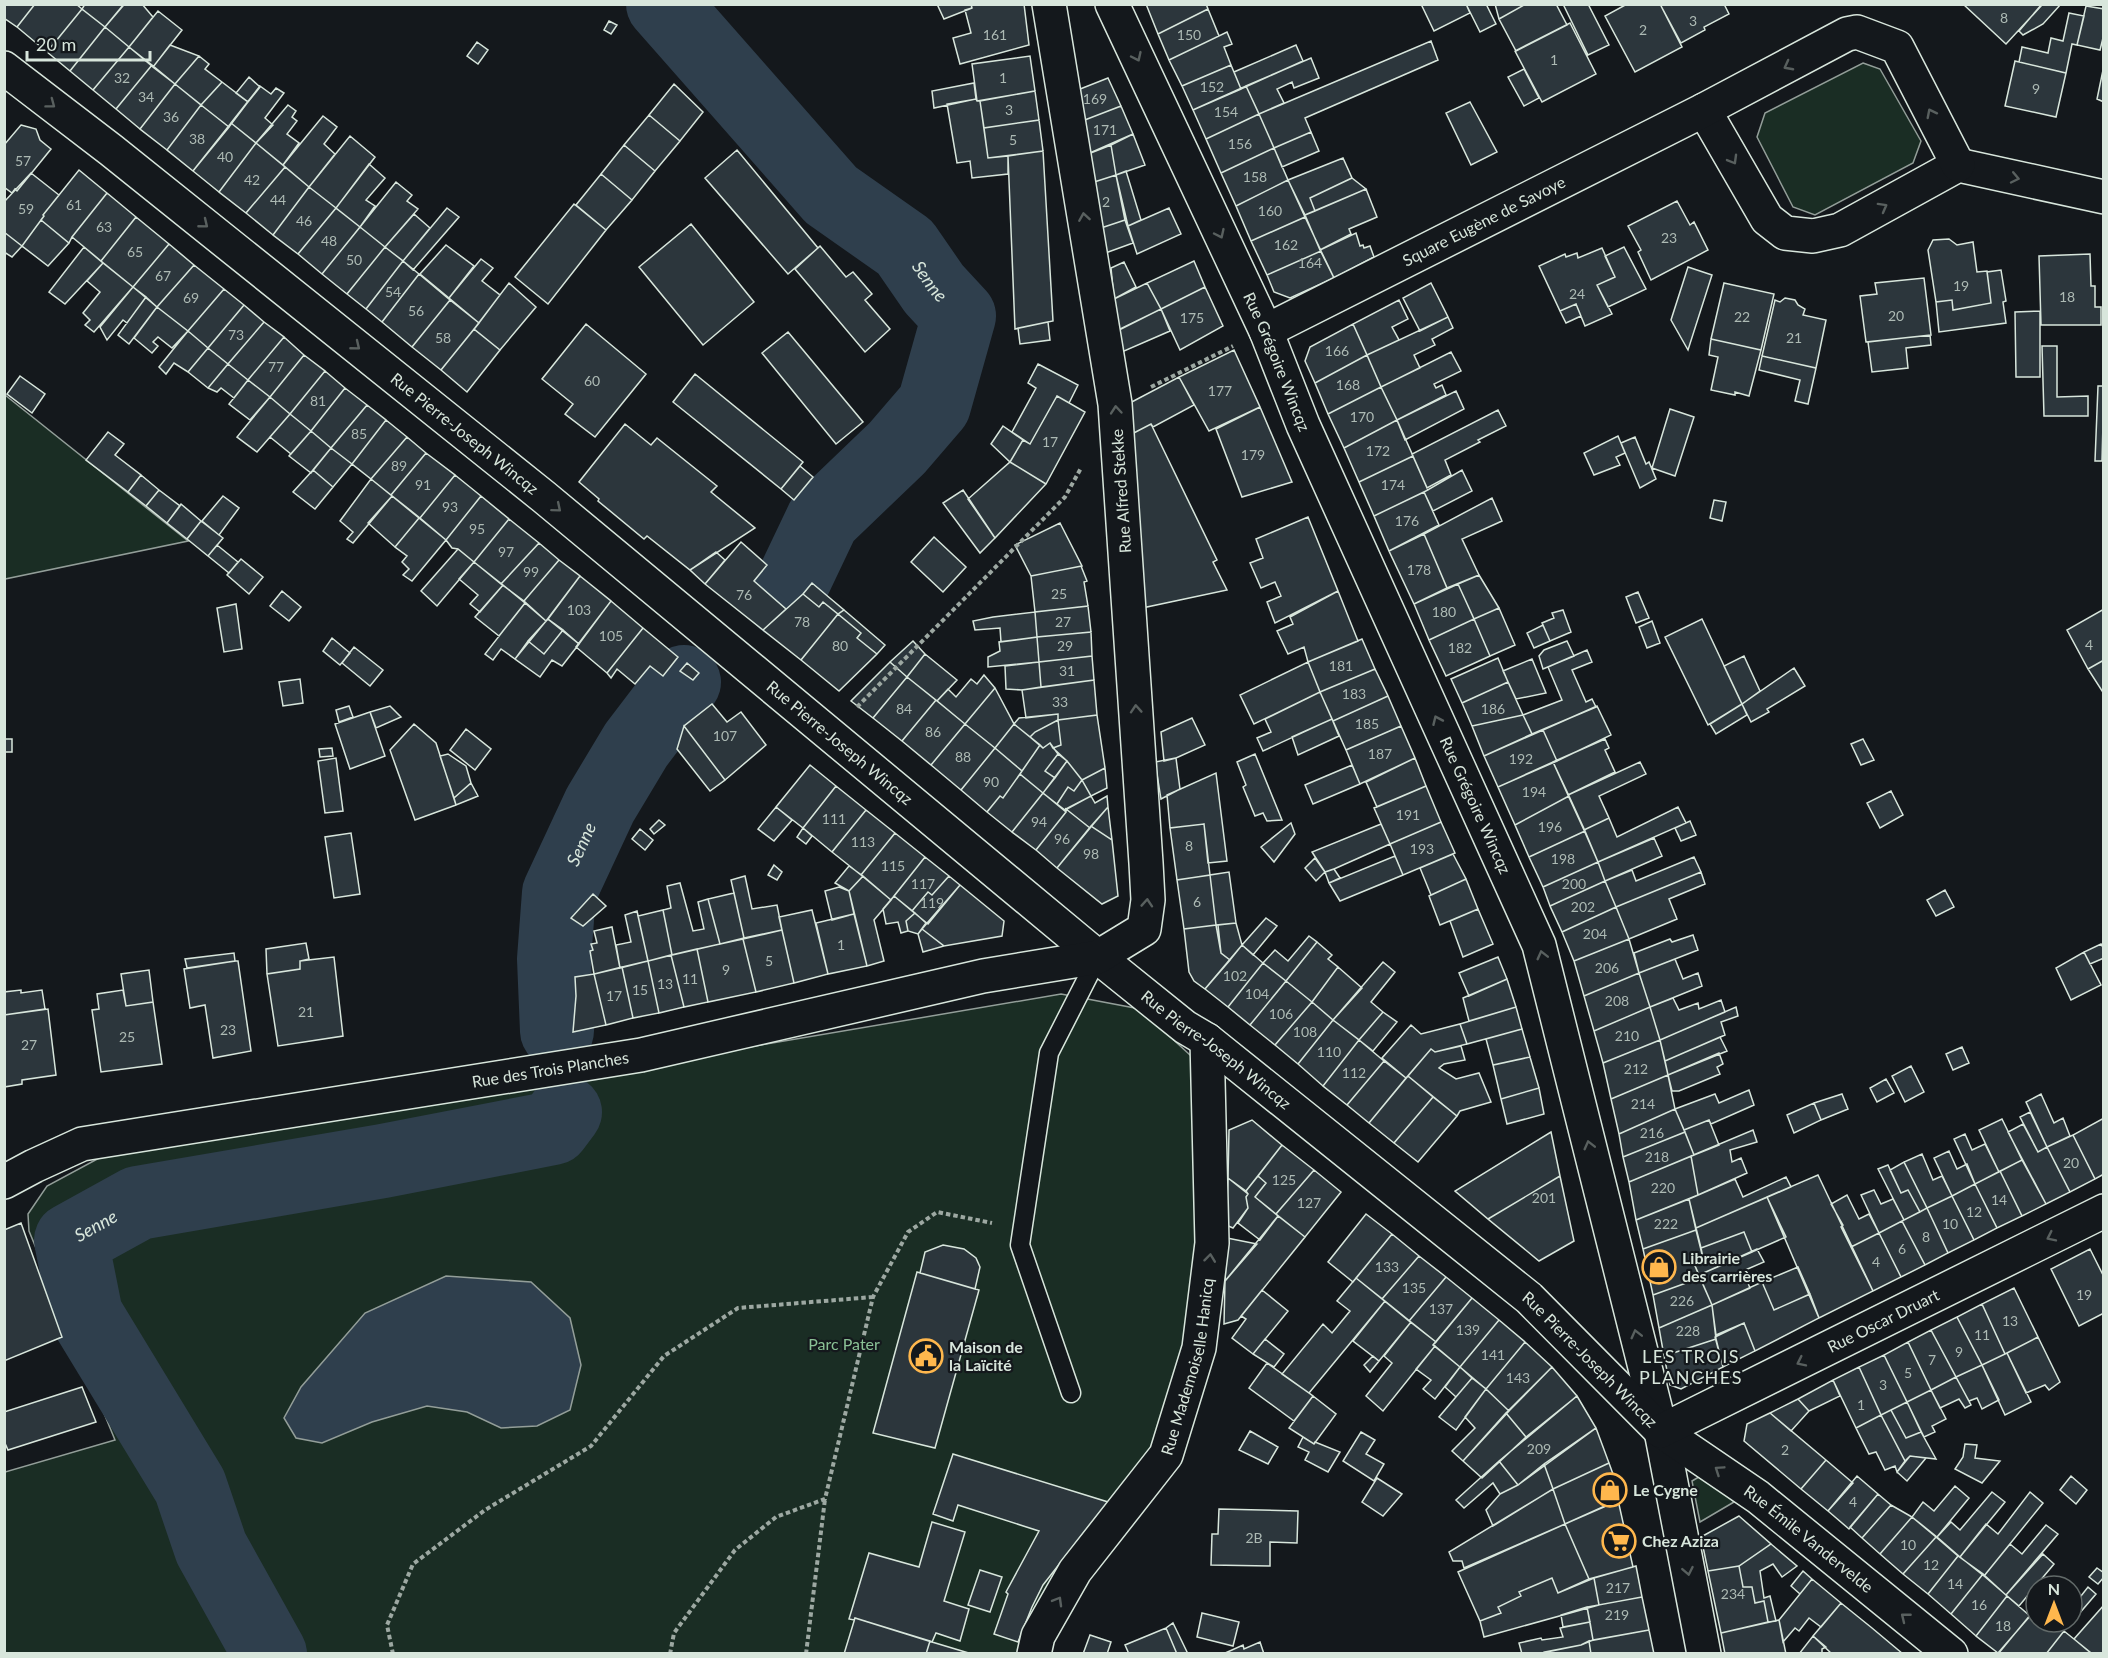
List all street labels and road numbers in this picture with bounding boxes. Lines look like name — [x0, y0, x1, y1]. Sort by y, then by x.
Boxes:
street label: Square Eugène de Savoye — [1399, 172, 1568, 270]
street label: Rue Grégoire Wincqz — [1240, 289, 1315, 434]
street label: Rue Pierre-Joseph Wincqz — [387, 368, 543, 498]
street label: Rue Alfred Stekke — [1107, 428, 1134, 554]
street label: Rue Pierre-Joseph Wincqz — [763, 676, 917, 808]
street label: Rue Grégoire Wincqz — [1437, 733, 1515, 877]
street label: Rue Pierre-Joseph Wincqz — [1138, 986, 1295, 1113]
street label: Rue des Trois Planches — [470, 1047, 630, 1091]
street label: Rue Mademoiselle Hanicq — [1157, 1277, 1217, 1457]
street label: Rue Oscar Druart — [1824, 1284, 1942, 1356]
street label: Rue Pierre-Joseph Wincqz — [1519, 1287, 1662, 1431]
street label: Rue Émile Vandervelde — [1741, 1481, 1878, 1596]

